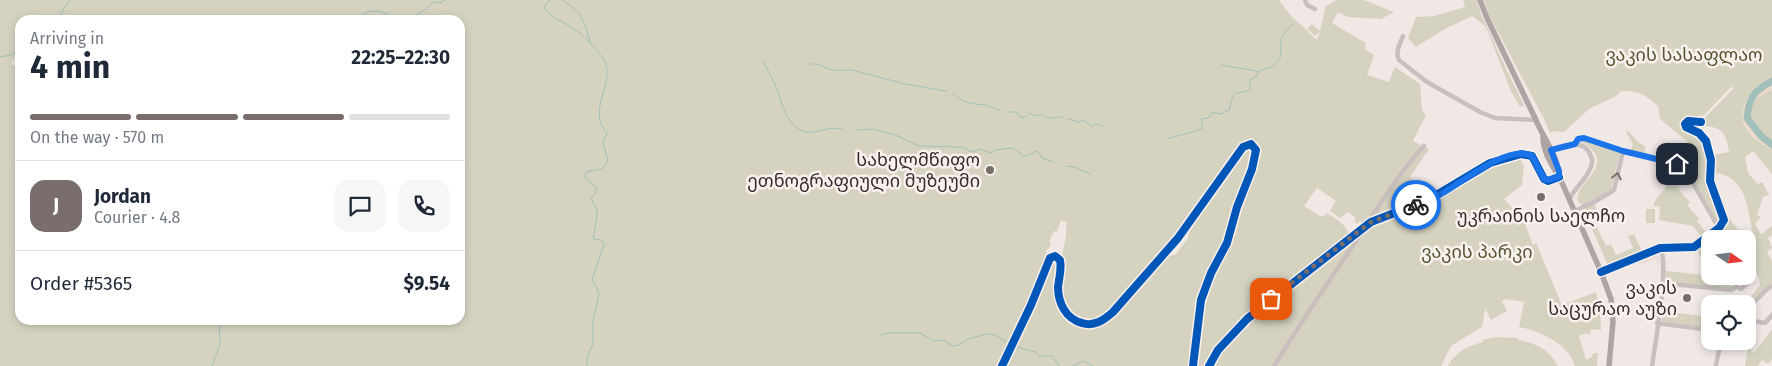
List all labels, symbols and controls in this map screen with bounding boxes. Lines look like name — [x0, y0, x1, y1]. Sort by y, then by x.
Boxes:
text: Arriving in — [30, 29, 104, 48]
park label: ვაკის სასაფლაო — [1605, 44, 1763, 66]
text: 22:25–22:30 — [351, 46, 450, 69]
text: 4 min — [30, 48, 110, 86]
text: On the way · 570 m — [30, 128, 164, 147]
pin — [1656, 143, 1698, 185]
place label: სახელმწიფო ეთნოგრაფიული მუზეუმი — [747, 149, 980, 192]
icon: home — [1663, 150, 1691, 178]
marker: სახელმწიფო ეთნოგრაფიული მუზეუმი — [984, 164, 996, 176]
one-way arrow — [1611, 171, 1622, 180]
button: chat — [334, 180, 386, 232]
button: phone — [398, 180, 450, 232]
courier — [1391, 180, 1441, 230]
text: Jordan — [94, 185, 151, 208]
icon: bike — [1402, 191, 1430, 219]
marker: უკრაინის საელჩო — [1535, 191, 1547, 203]
text: J — [53, 194, 59, 217]
place label: უკრაინის საელჩო — [1457, 205, 1625, 227]
text: Courier · 4.8 — [94, 208, 180, 227]
north arrow — [1701, 230, 1756, 285]
map controls — [1701, 230, 1756, 350]
park label: ვაკის პარკი — [1421, 241, 1533, 263]
text: Order #5365 — [30, 272, 132, 295]
text: $9.54 — [404, 272, 450, 295]
place label: ვაკის საცურაო აუზი — [1548, 277, 1677, 320]
pin — [1250, 278, 1292, 320]
icon: bag — [1257, 285, 1285, 313]
marker: ვაკის საცურაო აუზი — [1681, 292, 1693, 304]
button: locate — [1701, 295, 1756, 350]

